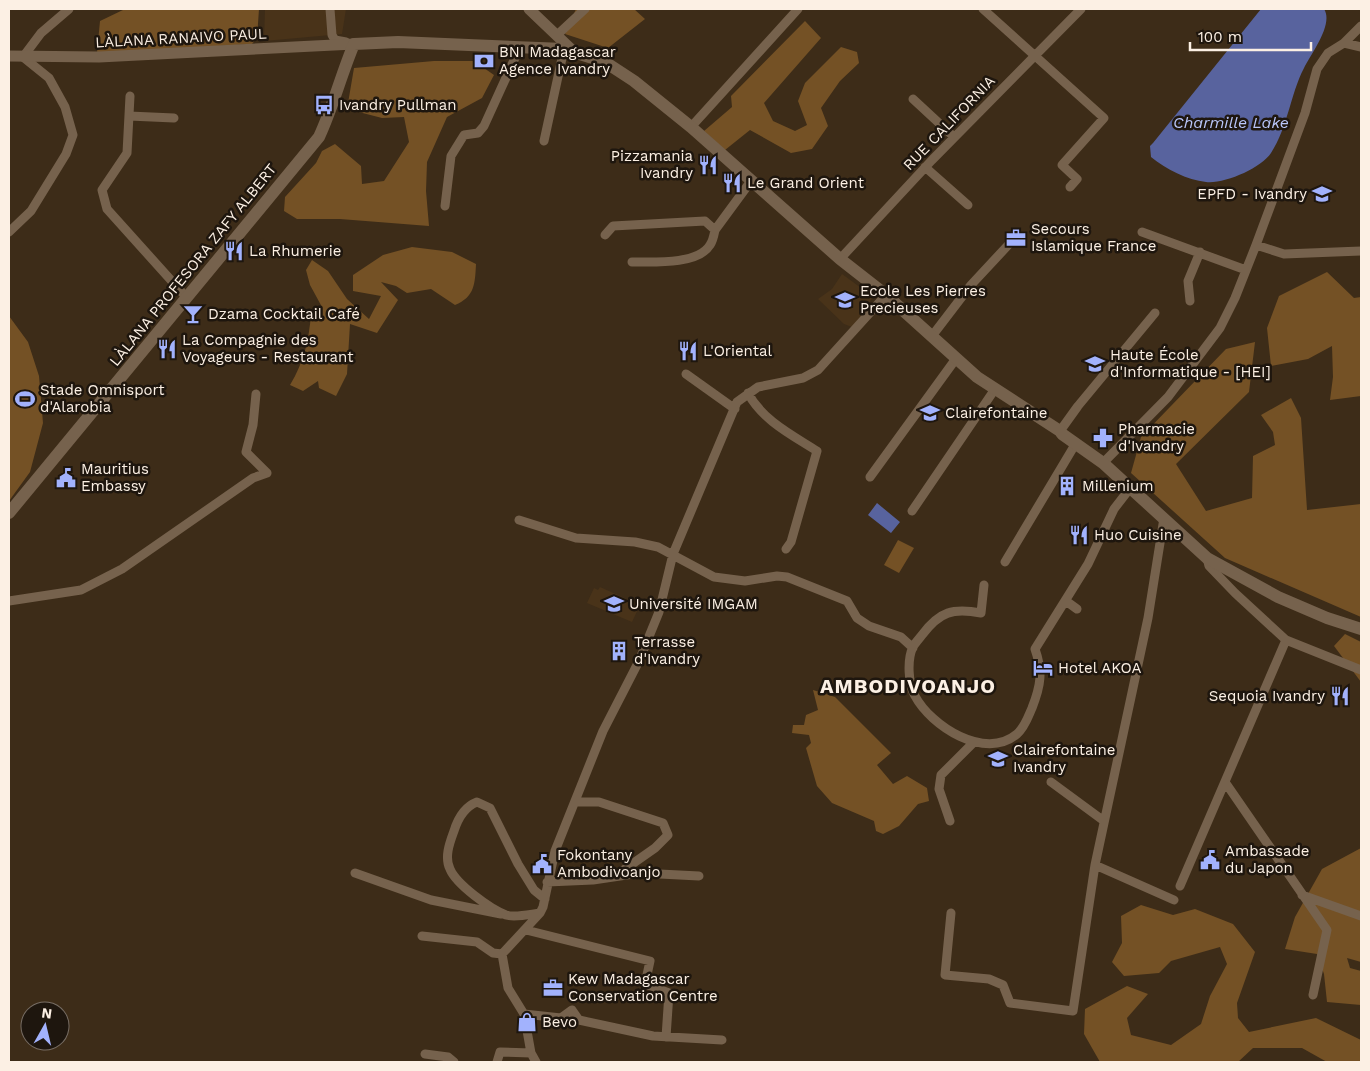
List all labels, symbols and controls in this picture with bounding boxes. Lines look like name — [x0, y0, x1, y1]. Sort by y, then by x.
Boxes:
scale bar — [1190, 20, 1311, 52]
street label: LÀLANA RANAIVO PAUL — [95, 25, 267, 51]
text: 100 m — [1198, 28, 1242, 46]
place label: BNI Madagascar Agence Ivandry — [499, 43, 616, 78]
bank icon: BNI Madagascar Agence Ivandry — [473, 50, 495, 72]
street label: RUE CALIFORNIA — [899, 72, 999, 174]
bus stop icon: Ivandry Pullman — [313, 94, 335, 116]
place label: Ivandry Pullman — [339, 96, 456, 114]
water label: Charmille Lake — [1173, 113, 1289, 132]
place label: Pizzamania Ivandry — [611, 147, 694, 182]
restaurant icon: Pizzamania Ivandry — [697, 154, 719, 176]
street label: LÀLANA PROFESORA ZAFY ALBERT — [106, 160, 280, 370]
restaurant icon: Le Grand Orient — [721, 172, 743, 194]
place label: Le Grand Orient — [747, 174, 865, 192]
school or university icon: EPFD - Ivandry — [1311, 183, 1333, 205]
place label: EPFD - Ivandry — [1197, 185, 1307, 203]
place label: Secours Islamique France — [1031, 220, 1156, 255]
office icon: Secours Islamique France — [1005, 227, 1027, 249]
restaurant icon: La Rhumerie — [223, 240, 245, 262]
place label: La Rhumerie — [249, 242, 341, 260]
place label: Ecole Les Pierres Precieuses — [860, 282, 986, 317]
school or university icon: Ecole Les Pierres Precieuses — [834, 289, 856, 311]
bar icon: Dzama Cocktail Café — [182, 303, 204, 325]
place label: Dzama Cocktail Café — [208, 305, 360, 323]
place label: La Compagnie des Voyageurs - Restaurant — [182, 331, 354, 366]
restaurant icon: La Compagnie des Voyageurs - Restaurant — [156, 338, 178, 360]
restaurant icon: L'Oriental — [677, 340, 699, 362]
place label: L'Oriental — [703, 342, 773, 360]
place label: Haute École d'Informatique - [HEI] — [1110, 346, 1271, 381]
school or university icon: Haute École d'Informatique - [HEI] — [1084, 353, 1106, 375]
place label: Stade Omnisport d'Alarobia — [40, 381, 165, 416]
sports icon: Stade Omnisport d'Alarobia — [14, 388, 36, 410]
school or university icon: Clairefontaine — [919, 402, 941, 424]
place label: Clairefontaine — [945, 404, 1047, 422]
place label: Pharmacie d'Ivandry — [1118, 420, 1195, 455]
pharmacy icon: Pharmacie d'Ivandry — [1092, 427, 1114, 449]
place label: Mauritius Embassy — [81, 460, 149, 495]
public building icon: Mauritius Embassy — [55, 467, 77, 489]
building icon: Millenium — [1056, 475, 1078, 497]
place label: Millenium — [1082, 477, 1153, 495]
restaurant icon: Huo Cuisine — [1068, 524, 1090, 546]
place label: Huo Cuisine — [1094, 526, 1182, 544]
school or university icon: Université IMGAM — [603, 593, 625, 615]
place label: Université IMGAM — [629, 595, 758, 613]
place label: Terrasse d'Ivandry — [634, 633, 700, 668]
building icon: Terrasse d'Ivandry — [608, 640, 630, 662]
hotel icon: Hotel AKOA — [1032, 657, 1054, 679]
place label: Hotel AKOA — [1058, 659, 1141, 677]
district label: AMBODIVOANJO — [820, 674, 996, 698]
restaurant icon: Sequoia Ivandry — [1329, 685, 1351, 707]
place label: Sequoia Ivandry — [1209, 687, 1325, 705]
place label: Clairefontaine Ivandry — [1013, 741, 1115, 776]
school or university icon: Clairefontaine Ivandry — [987, 748, 1009, 770]
place label: Ambassade du Japon — [1225, 842, 1309, 877]
place label: Fokontany Ambodivoanjo — [557, 846, 661, 881]
public building icon: Ambassade du Japon — [1199, 849, 1221, 871]
public building icon: Fokontany Ambodivoanjo — [531, 853, 553, 875]
place label: Kew Madagascar Conservation Centre — [568, 970, 718, 1005]
office icon: Kew Madagascar Conservation Centre — [542, 977, 564, 999]
north arrow — [20, 1001, 70, 1051]
text: N — [41, 1004, 53, 1022]
shop icon: Bevo — [516, 1011, 538, 1033]
place label: Bevo — [542, 1013, 577, 1031]

